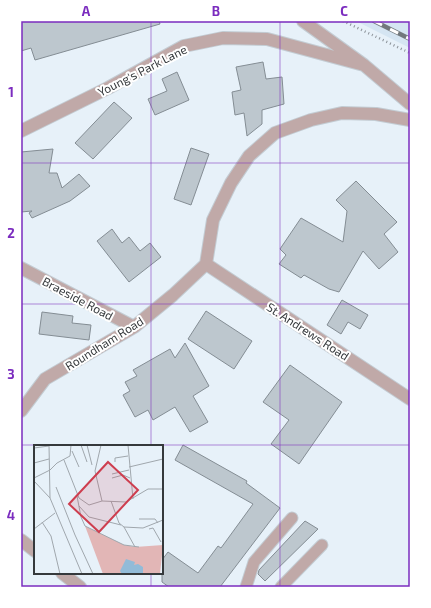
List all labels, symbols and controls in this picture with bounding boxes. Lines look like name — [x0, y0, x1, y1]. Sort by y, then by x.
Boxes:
text: A — [82, 3, 91, 19]
text: B — [212, 3, 220, 19]
text: C — [340, 3, 348, 19]
street label: Young's Park Lane — [95, 42, 189, 98]
text: 1 — [8, 84, 14, 100]
text: 2 — [7, 225, 15, 241]
street label: Braeside Road — [40, 274, 116, 322]
street label: St. Andrews Road — [264, 299, 352, 363]
street label: Roundham Road — [62, 313, 146, 373]
text: 3 — [7, 366, 15, 382]
inset map — [34, 445, 163, 574]
text: 4 — [7, 507, 15, 523]

